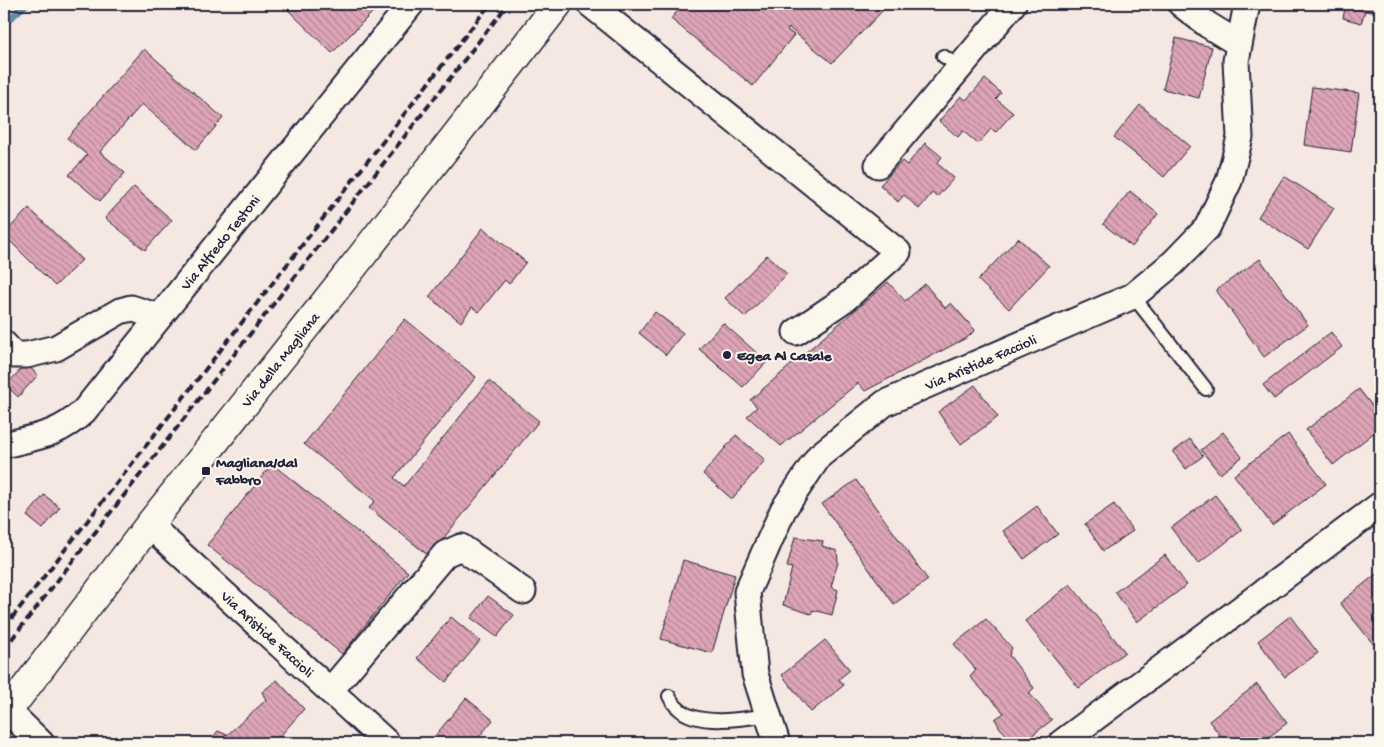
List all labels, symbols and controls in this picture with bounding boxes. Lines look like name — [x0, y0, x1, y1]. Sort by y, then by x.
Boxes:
street label: Via Alfredo Testoni — [177, 192, 265, 295]
street label: Via della Magliana — [238, 309, 325, 413]
street label: Via Aristide Faccioli — [922, 332, 1040, 396]
place label: Egea Al Casale — [737, 348, 833, 366]
marker: Egea Al Casale — [721, 349, 733, 361]
place label: Magliana/dal Fabbro — [215, 455, 298, 490]
marker: Magliana/dal Fabbro — [200, 465, 212, 477]
street label: Via Aristide Faccioli — [215, 587, 317, 682]

